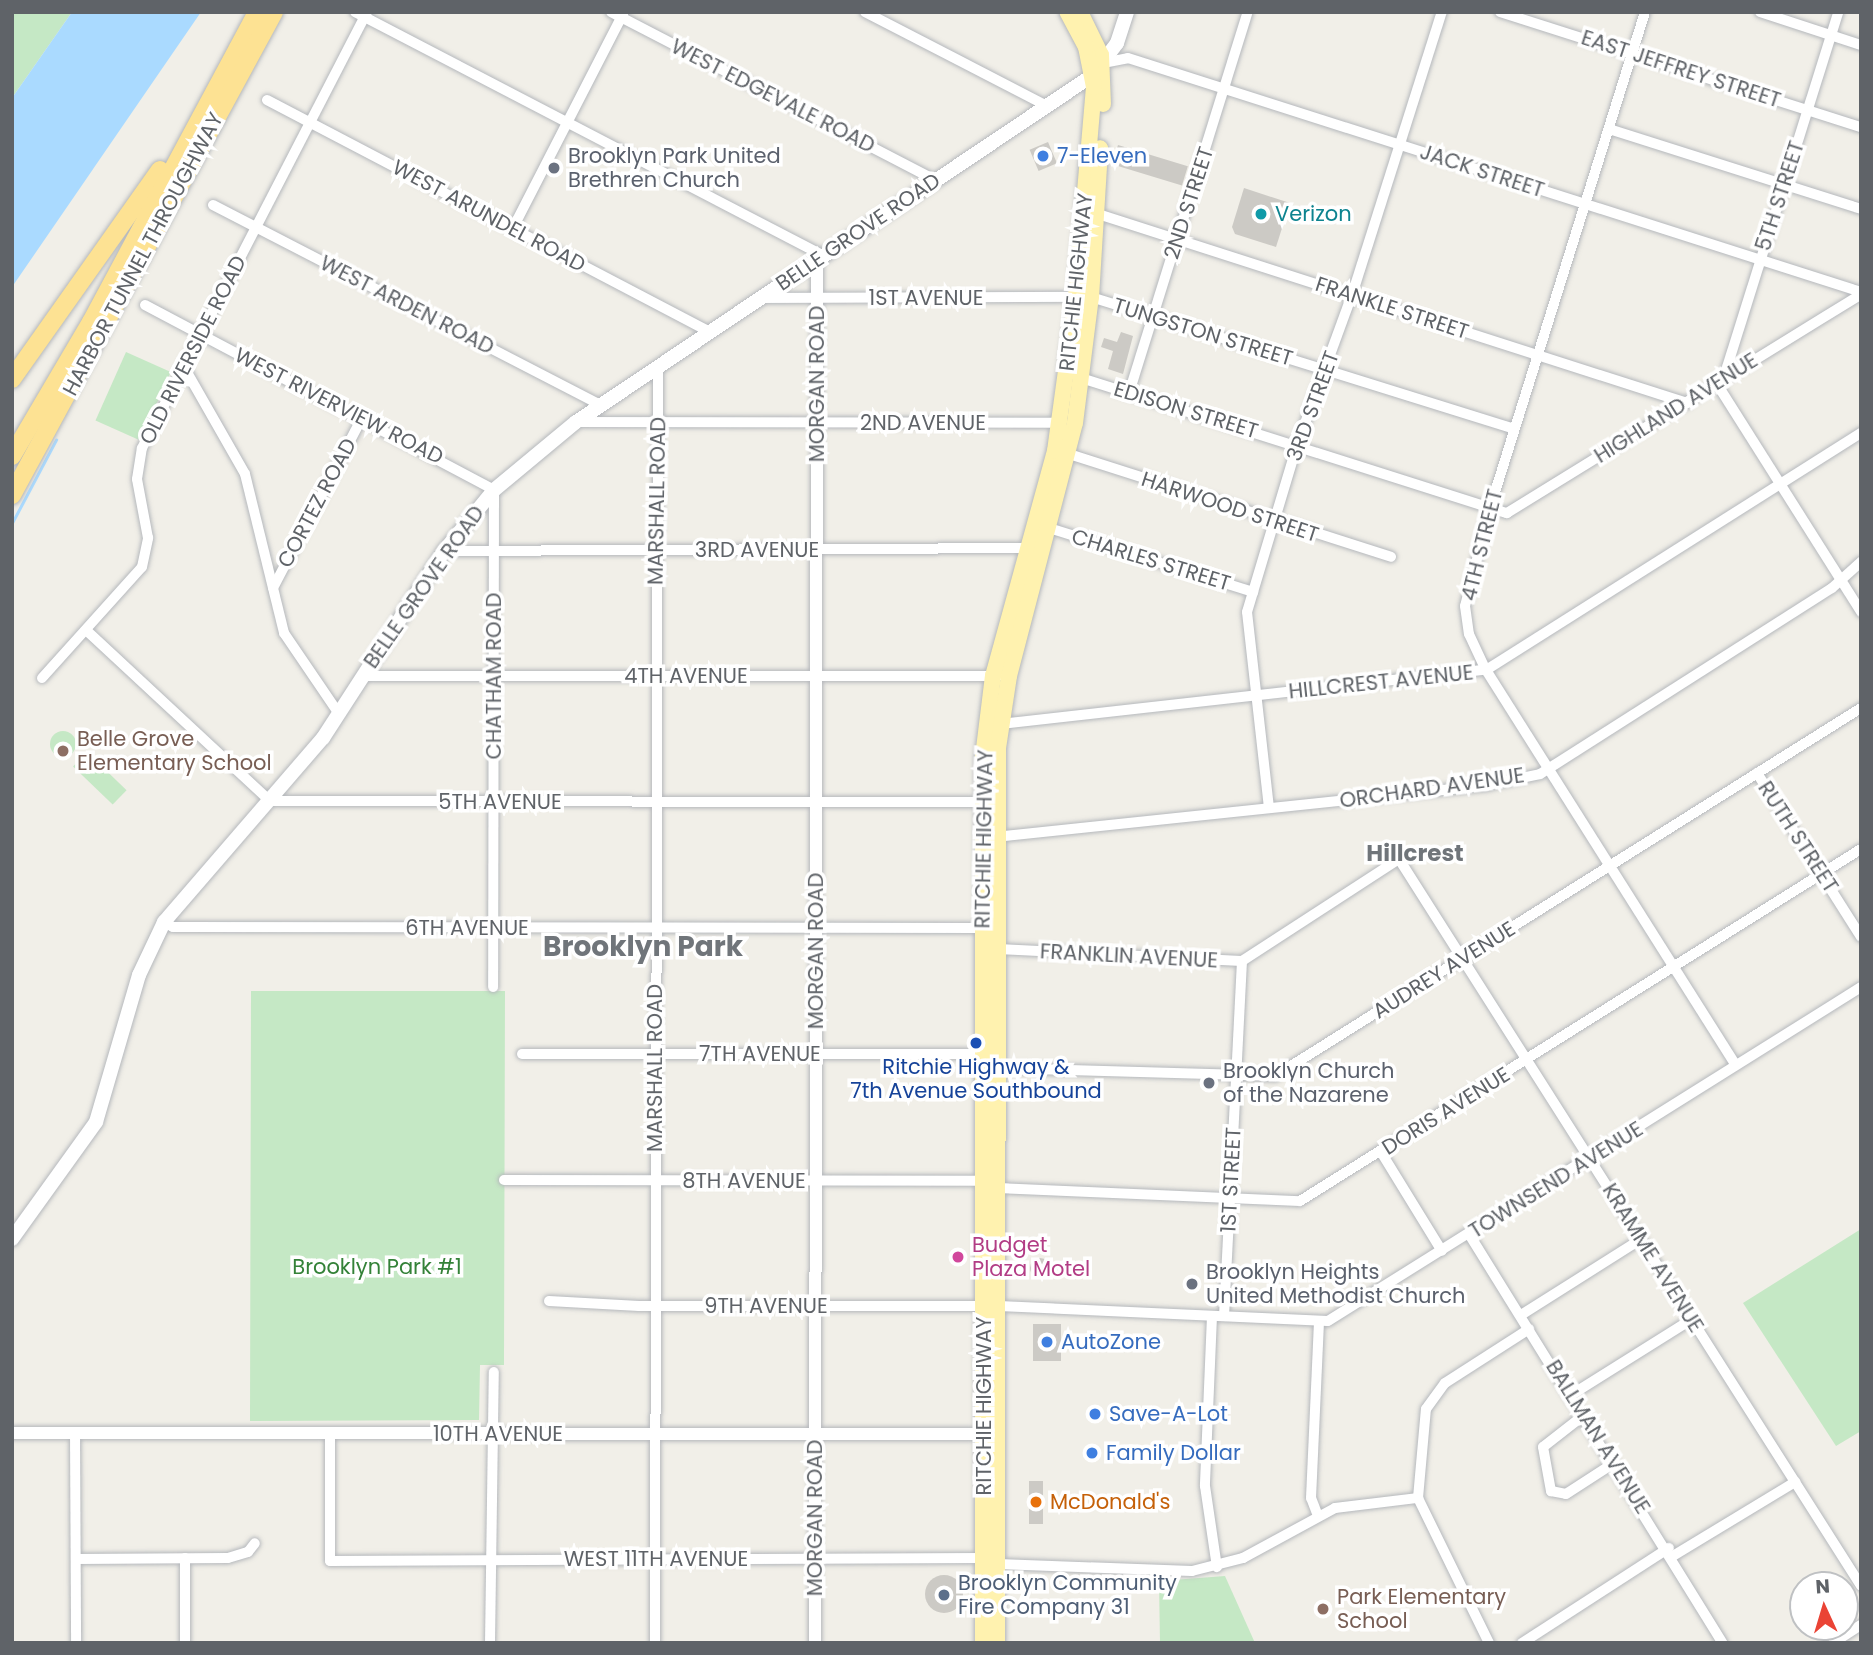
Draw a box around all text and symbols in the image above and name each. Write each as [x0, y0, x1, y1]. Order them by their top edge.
street label: EAST JEFFREY STREET [1578, 25, 1784, 113]
street label: WEST EDGEVALE ROAD [667, 34, 879, 158]
street label: HARBOR TUNNEL THROUGHWAY [57, 108, 229, 400]
street label: 5TH STREET [1750, 138, 1810, 254]
street label: JACK STREET [1417, 139, 1547, 203]
place label: Brooklyn Park United Brethren Church [568, 143, 781, 193]
place label: 7-Eleven [1057, 143, 1147, 169]
street label: 2ND STREET [1159, 144, 1219, 262]
marker: 7-Eleven [1035, 148, 1051, 164]
street label: WEST ARUNDEL ROAD [388, 154, 590, 278]
marker: Brooklyn Park United Brethren Church [546, 160, 562, 176]
street label: BELLE GROVE ROAD [771, 168, 945, 296]
street label: RITCHIE HIGHWAY [1054, 192, 1098, 372]
place label: Verizon [1275, 201, 1352, 227]
marker: Verizon [1253, 206, 1269, 222]
street label: WEST ARDEN ROAD [316, 250, 498, 360]
street label: OLD RIVERSIDE ROAD [134, 251, 252, 449]
street label: FRANKLE STREET [1312, 271, 1472, 345]
street label: 1ST AVENUE [869, 285, 983, 311]
street label: TUNGSTON STREET [1110, 293, 1296, 371]
street label: MORGAN ROAD [804, 306, 830, 462]
street label: WEST RIVERVIEW ROAD [230, 342, 448, 470]
street label: 3RD STREET [1282, 348, 1344, 464]
street label: HIGHLAND AVENUE [1590, 348, 1762, 468]
street label: EDISON STREET [1111, 376, 1261, 444]
street label: 2ND AVENUE [860, 410, 986, 436]
street label: MARSHALL ROAD [643, 417, 671, 585]
street label: CORTEZ ROAD [272, 434, 362, 572]
street label: HARWOOD STREET [1138, 466, 1322, 548]
street label: 4TH STREET [1456, 487, 1508, 603]
street label: BELLE GROVE ROAD [358, 501, 490, 673]
street label: CHARLES STREET [1069, 524, 1233, 596]
street label: 3RD AVENUE [695, 537, 819, 563]
street label: CHATHAM ROAD [481, 593, 507, 759]
street label: HILLCREST AVENUE [1287, 660, 1475, 704]
street label: 4TH AVENUE [624, 663, 748, 689]
place label: Belle Grove Elementary School [77, 726, 272, 776]
marker: Belle Grove Elementary School [55, 743, 71, 759]
street label: RITCHIE HIGHWAY [970, 749, 998, 929]
street label: ORCHARD AVENUE [1338, 763, 1526, 813]
street label: RUTH STREET [1753, 777, 1843, 897]
street label: 5TH AVENUE [438, 789, 562, 815]
district label: Hillcrest [1366, 839, 1464, 867]
street label: MORGAN ROAD [803, 873, 829, 1029]
street label: 6TH AVENUE [405, 915, 529, 941]
street label: AUDREY AVENUE [1368, 916, 1520, 1024]
district label: Brooklyn Park [543, 930, 743, 964]
street label: FRANKLIN AVENUE [1039, 939, 1219, 973]
street label: MARSHALL ROAD [642, 984, 668, 1152]
marker: Ritchie Highway & 7th Avenue Southbound [968, 1035, 984, 1051]
street label: 7TH AVENUE [699, 1041, 821, 1067]
place label: Ritchie Highway & 7th Avenue Southbound [850, 1054, 1102, 1104]
place label: Brooklyn Church of the Nazarene [1223, 1058, 1395, 1108]
street label: DORIS AVENUE [1377, 1062, 1515, 1160]
marker: Brooklyn Church of the Nazarene [1201, 1075, 1217, 1091]
street label: TOWNSEND AVENUE [1464, 1116, 1648, 1244]
street label: 1ST STREET [1216, 1127, 1246, 1233]
street label: 8TH AVENUE [682, 1168, 806, 1194]
street label: KRAMME AVENUE [1597, 1179, 1709, 1337]
place label: Budget Plaza Motel [972, 1232, 1090, 1282]
marker: Budget Plaza Motel [950, 1249, 966, 1265]
park label: Brooklyn Park #1 [292, 1254, 462, 1280]
place label: Brooklyn Heights United Methodist Church [1206, 1259, 1466, 1309]
marker: Brooklyn Heights United Methodist Church [1184, 1276, 1200, 1292]
street label: 9TH AVENUE [704, 1293, 828, 1319]
street label: RITCHIE HIGHWAY [971, 1316, 997, 1496]
place label: AutoZone [1061, 1329, 1161, 1355]
marker: AutoZone [1039, 1334, 1055, 1350]
street label: BALLMAN AVENUE [1541, 1355, 1655, 1519]
place label: Save-A-Lot [1109, 1401, 1228, 1427]
marker: Save-A-Lot [1087, 1406, 1103, 1422]
street label: 10TH AVENUE [433, 1421, 563, 1447]
street label: MORGAN ROAD [802, 1440, 828, 1596]
place label: Family Dollar [1106, 1440, 1241, 1466]
marker: Family Dollar [1084, 1445, 1100, 1461]
place label: McDonald's [1050, 1489, 1170, 1515]
marker: McDonald's [1028, 1494, 1044, 1510]
street label: WEST 11TH AVENUE [564, 1546, 748, 1572]
place label: Brooklyn Community Fire Company 31 [958, 1570, 1177, 1620]
north arrow [1789, 1571, 1859, 1641]
text: N [1815, 1573, 1831, 1601]
place label: Park Elementary School [1337, 1584, 1506, 1634]
marker: Brooklyn Community Fire Company 31 [936, 1587, 952, 1603]
marker: Park Elementary School [1315, 1601, 1331, 1617]

